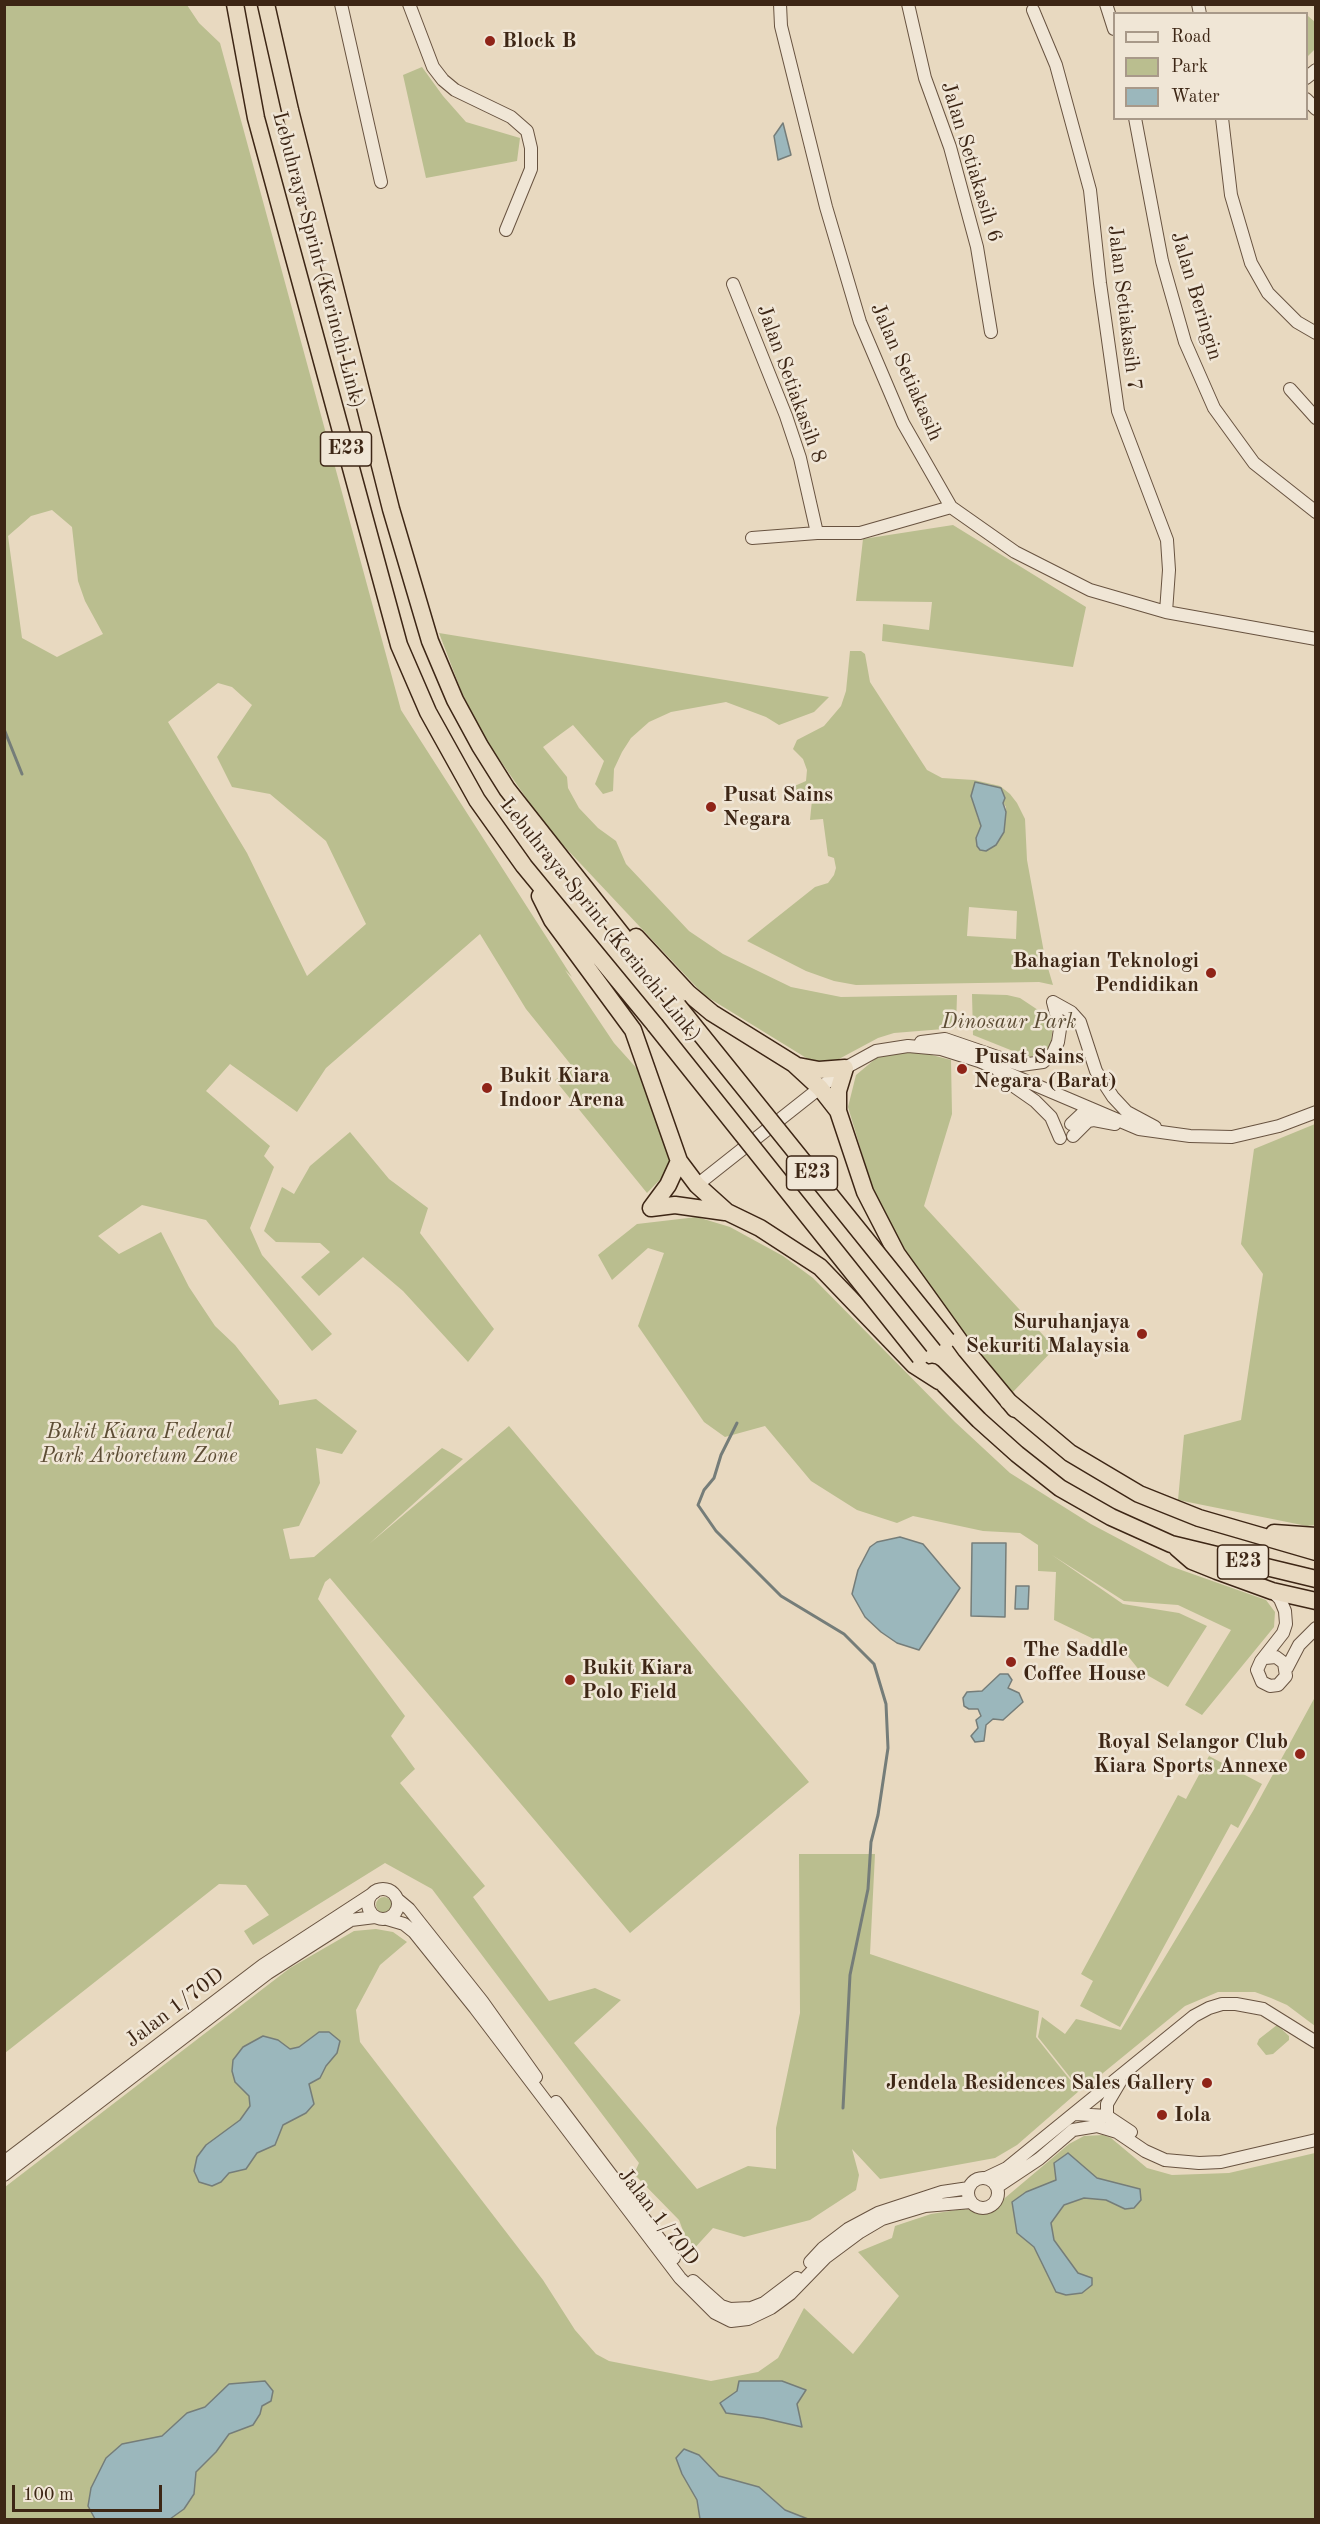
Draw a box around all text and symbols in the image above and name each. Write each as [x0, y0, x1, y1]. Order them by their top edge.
legend [1113, 12, 1308, 120]
place label: Block B [502, 28, 576, 54]
text: Road [1171, 28, 1211, 46]
marker: Block B [483, 34, 497, 48]
text: Park [1171, 58, 1208, 76]
street label: Jalan Setiakasih 6 [935, 79, 1007, 245]
text: Water [1171, 88, 1220, 106]
street label: Lebuhraya Sprint (Kerinchi Link) [266, 109, 370, 411]
street label: Jalan Setiakasih 7 [1101, 224, 1147, 392]
street label: Jalan Beringin [1164, 229, 1228, 363]
street label: Jalan Setiakasih [864, 299, 948, 445]
street label: Jalan Setiakasih 8 [751, 301, 831, 467]
road number: E23 [320, 432, 372, 466]
place label: Pusat Sains Negara [723, 782, 833, 832]
street label: Lebuhraya Sprint (Kerinchi Link) [494, 793, 706, 1047]
marker: Pusat Sains Negara [704, 800, 718, 814]
place label: Bahagian Teknologi Pendidikan [1012, 948, 1199, 998]
marker: Bahagian Teknologi Pendidikan [1204, 966, 1218, 980]
park label: Dinosaur Park [942, 1009, 1076, 1035]
place label: Pusat Sains Negara (Barat) [974, 1044, 1116, 1094]
marker: Pusat Sains Negara (Barat) [955, 1062, 969, 1076]
place label: Bukit Kiara Indoor Arena [499, 1063, 625, 1113]
marker: Bukit Kiara Indoor Arena [480, 1081, 494, 1095]
road number: E23 [786, 1156, 838, 1190]
place label: Suruhanjaya Sekuriti Malaysia [966, 1309, 1130, 1359]
marker: Suruhanjaya Sekuriti Malaysia [1135, 1327, 1149, 1341]
park label: Bukit Kiara Federal Park Arboretum Zone [40, 1419, 238, 1469]
road number: E23 [1218, 1545, 1268, 1579]
place label: The Saddle Coffee House [1023, 1637, 1146, 1687]
place label: Bukit Kiara Polo Field [582, 1655, 693, 1705]
marker: The Saddle Coffee House [1004, 1655, 1018, 1669]
marker: Bukit Kiara Polo Field [563, 1673, 577, 1687]
place label: Royal Selangor Club Kiara Sports Annexe [1093, 1729, 1288, 1779]
marker: Royal Selangor Club Kiara Sports Annexe [1293, 1747, 1307, 1761]
street label: Jalan 1/70D [121, 1963, 229, 2053]
place label: Jendela Residences Sales Gallery [886, 2070, 1195, 2096]
marker: Jendela Residences Sales Gallery [1200, 2076, 1214, 2090]
place label: Iola [1174, 2102, 1211, 2128]
marker: Iola [1155, 2108, 1169, 2122]
street label: Jalan 1/70D [612, 2163, 704, 2271]
scale bar [15, 2473, 165, 2511]
text: 100 m [23, 2486, 74, 2504]

